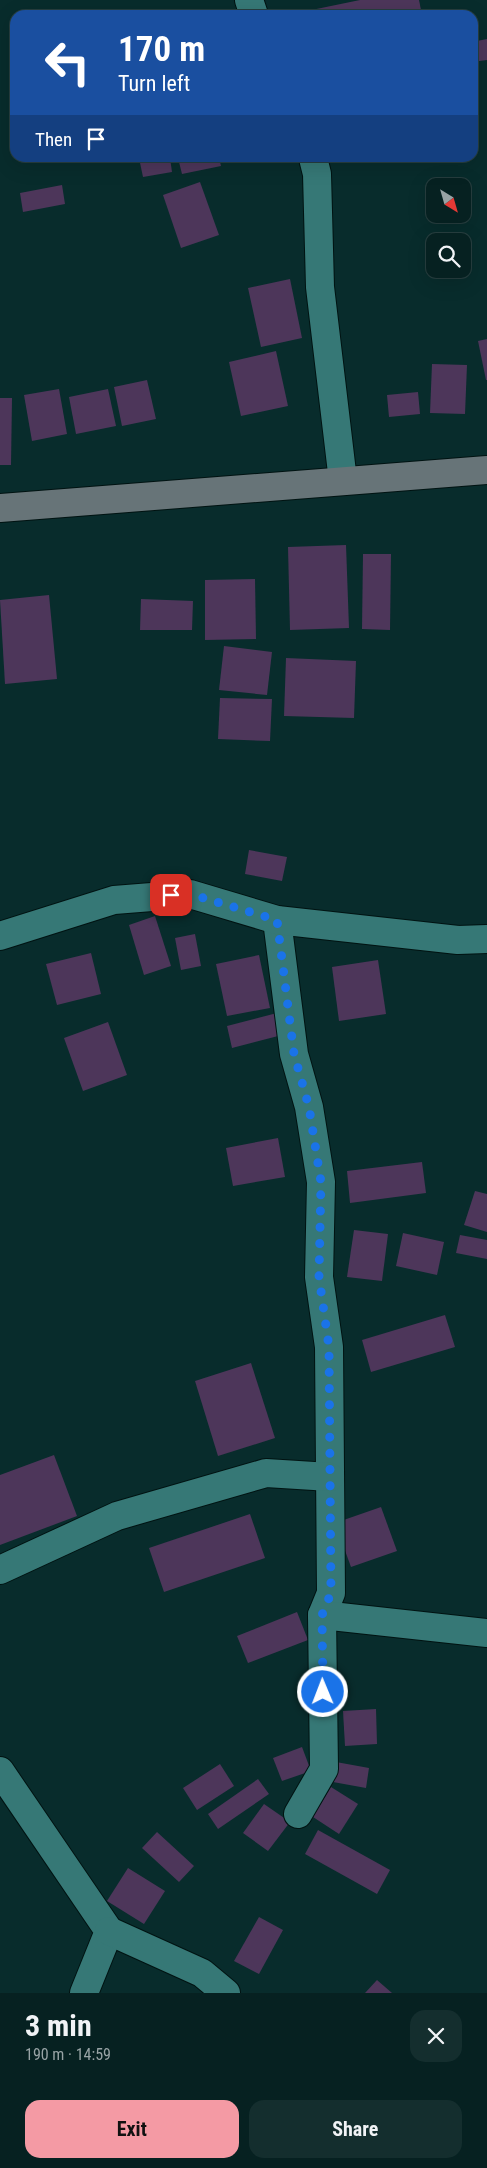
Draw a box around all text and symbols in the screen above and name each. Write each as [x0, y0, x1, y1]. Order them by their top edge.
text: 170 m [118, 29, 205, 70]
icon: left [35, 30, 100, 95]
text: Turn left [118, 71, 190, 96]
icon: arrive [82, 125, 110, 153]
text: Then [35, 128, 72, 151]
north arrow [426, 178, 471, 222]
map controls [426, 178, 471, 278]
button: search [426, 233, 471, 278]
pin [150, 874, 192, 916]
icon: arrive [157, 881, 185, 909]
position arrow [296, 1665, 348, 1717]
text: 3 min [25, 2008, 92, 2043]
button: close [410, 2010, 462, 2062]
text: 190 m · 14:59 [25, 2045, 111, 2064]
button: Exit [25, 2100, 239, 2158]
button: Share [249, 2100, 462, 2158]

